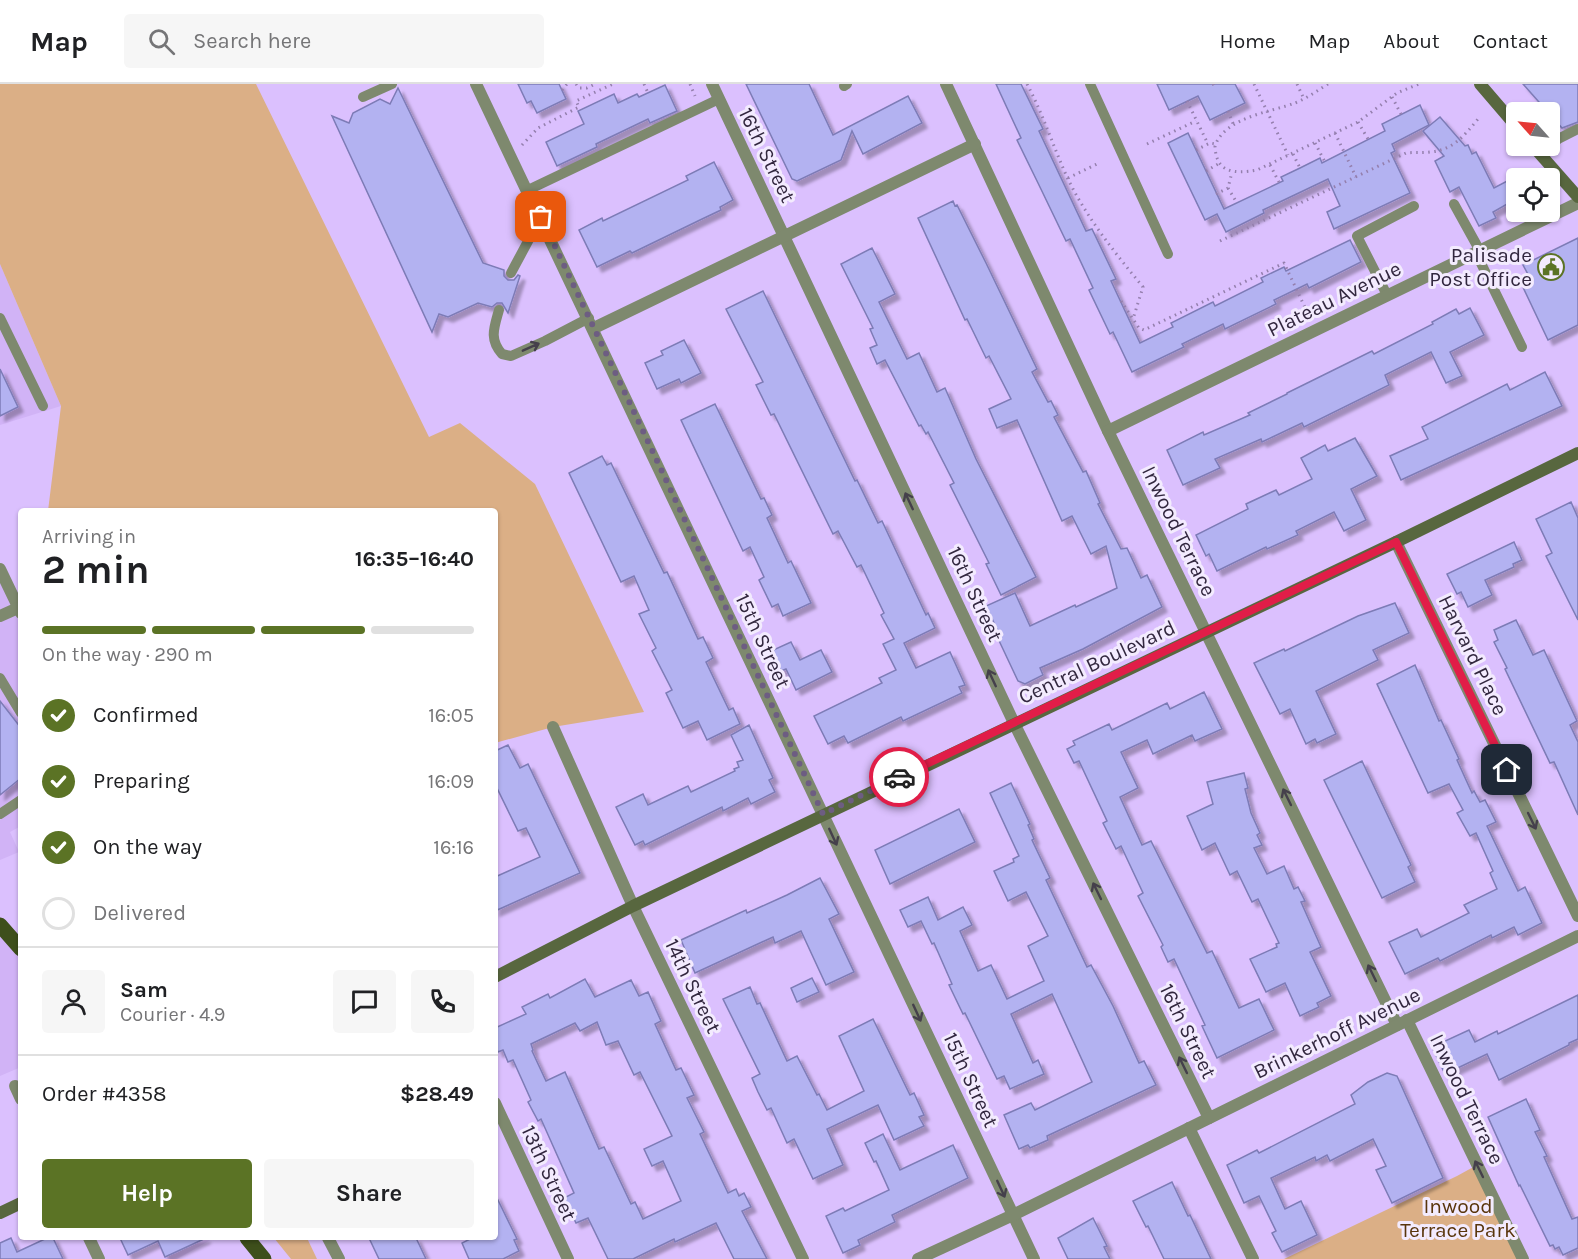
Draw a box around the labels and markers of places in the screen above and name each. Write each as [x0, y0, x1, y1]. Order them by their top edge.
pin [515, 191, 566, 242]
place label: Palisade Post Office [1429, 243, 1532, 291]
public building icon: Palisade Post Office [1536, 252, 1566, 282]
pin [1481, 744, 1532, 795]

